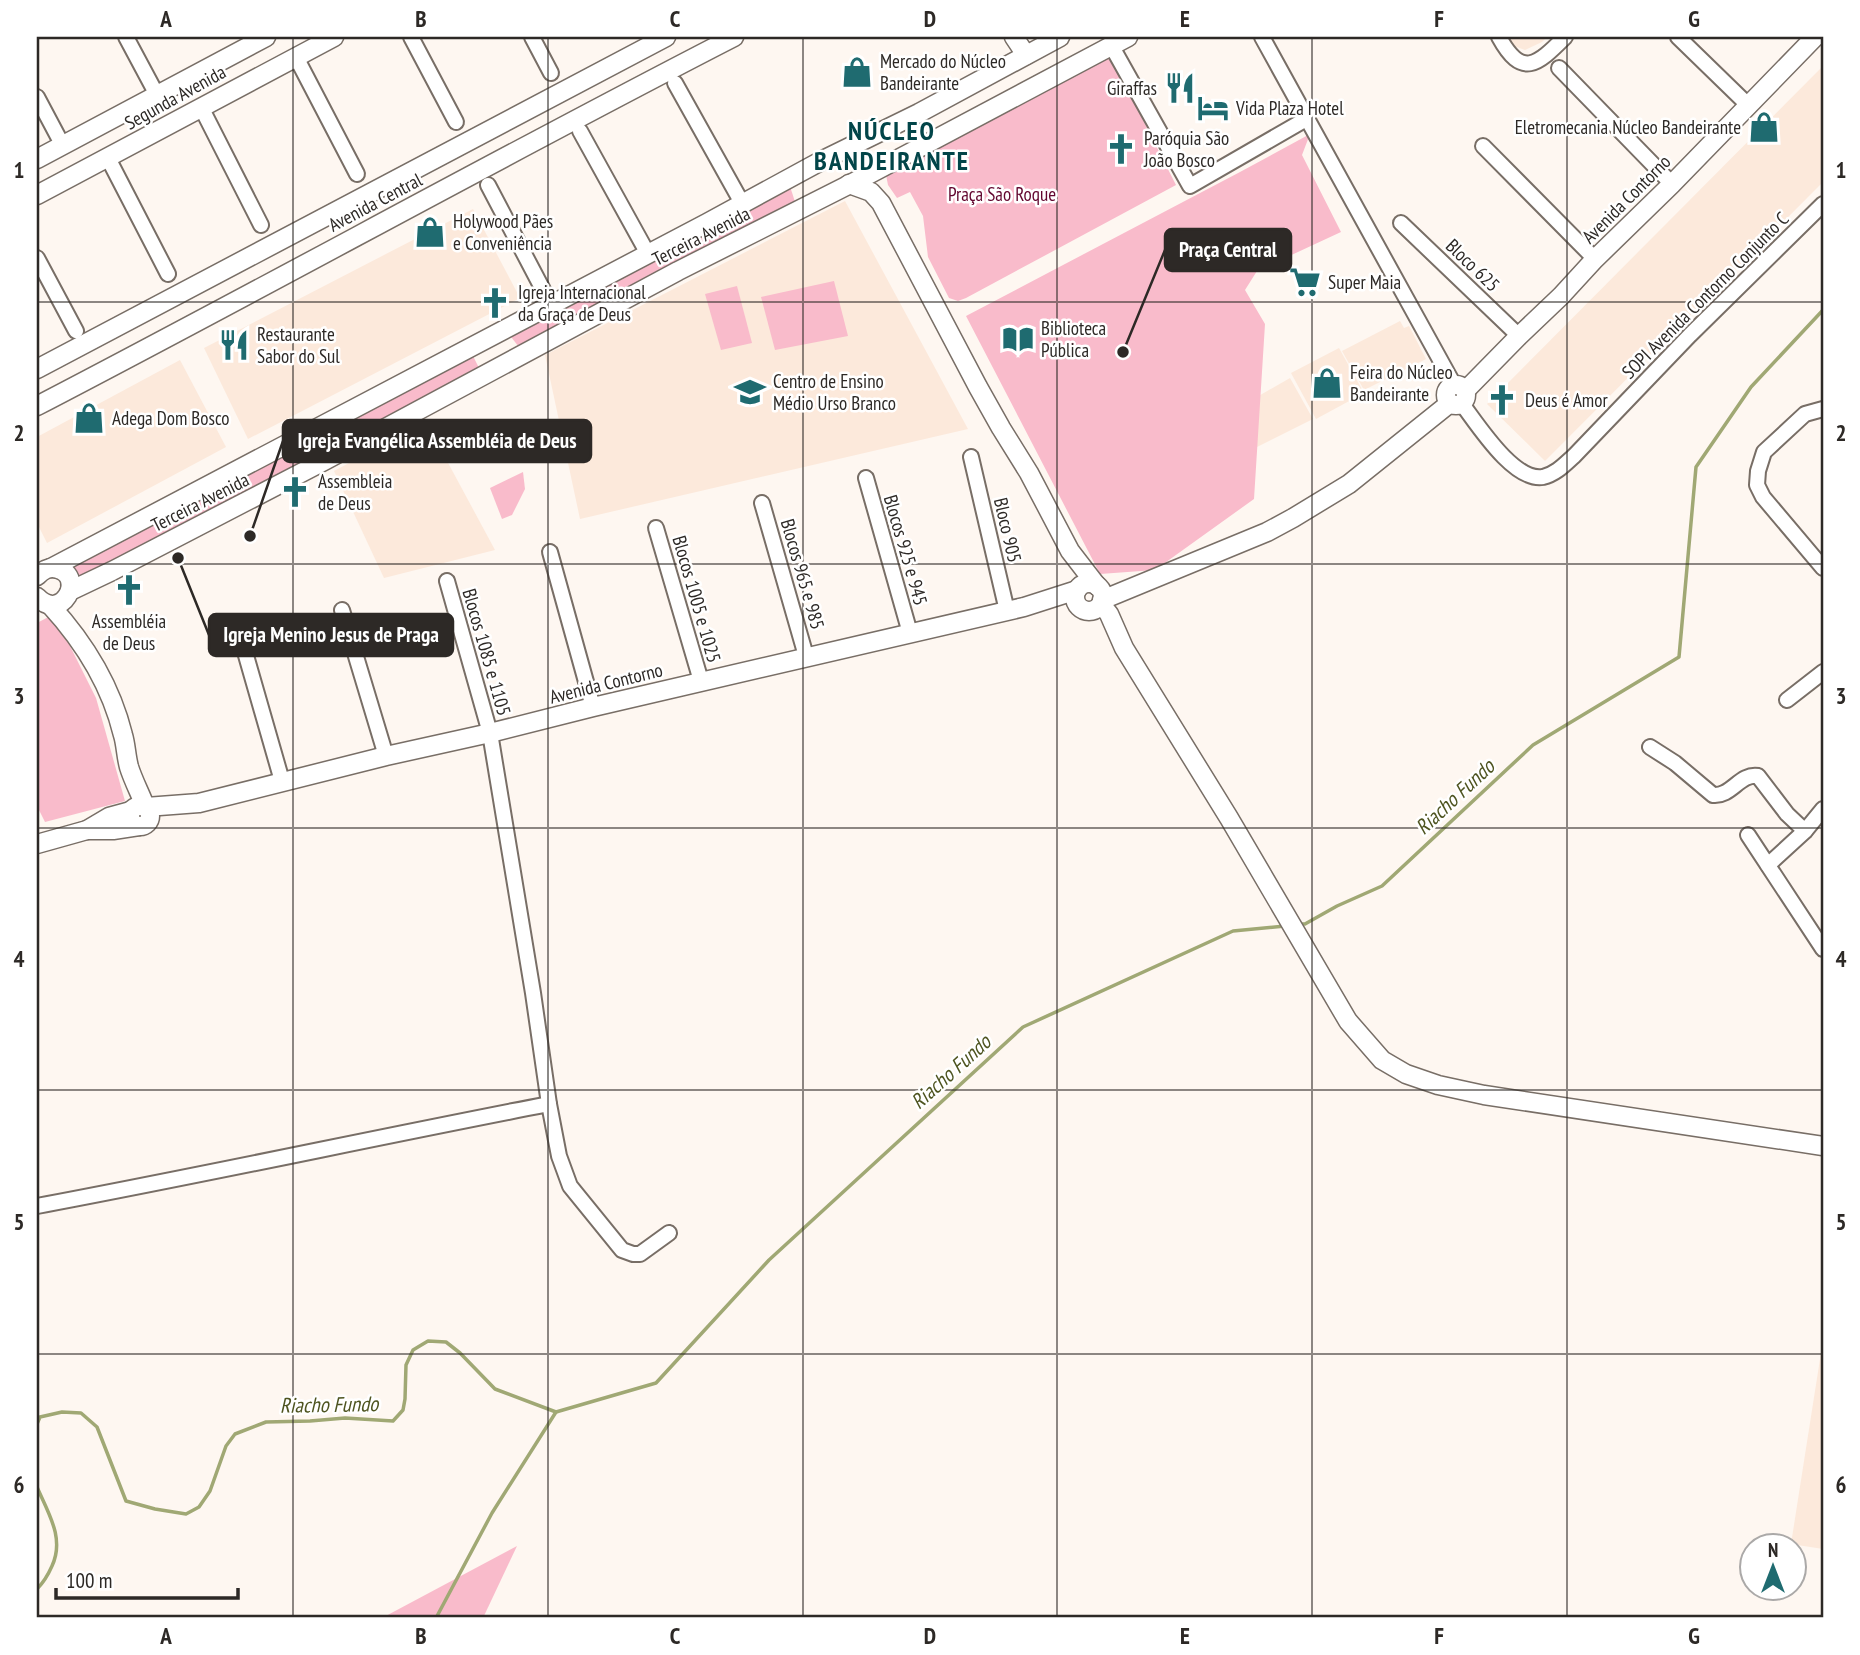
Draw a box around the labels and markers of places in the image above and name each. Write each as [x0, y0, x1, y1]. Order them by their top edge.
place label: Mercado do Núcleo Bandeirante [880, 49, 1006, 95]
shop icon: Mercado do Núcleo Bandeirante [840, 55, 874, 89]
restaurant icon: Giraffas [1163, 71, 1197, 105]
place label: Giraffas [1107, 76, 1157, 100]
hotel icon: Vida Plaza Hotel [1196, 91, 1230, 125]
place label: Vida Plaza Hotel [1235, 96, 1344, 120]
shop icon: Eletromecania Núcleo Bandeirante [1747, 110, 1781, 144]
place label: Eletromecania Núcleo Bandeirante [1515, 115, 1741, 139]
place label: Paróquia São João Bosco [1143, 126, 1229, 172]
church icon: Paróquia São João Bosco [1104, 132, 1138, 166]
place label: Holywood Pães e Conveniência [453, 209, 553, 255]
shop icon: Holywood Pães e Conveniência [413, 215, 447, 249]
callout: Praça Central [1165, 229, 1291, 271]
supermarket icon: Super Maia [1288, 265, 1322, 299]
place label: Super Maia [1328, 270, 1401, 294]
place label: Igreja Internacional da Graça de Deus [518, 280, 646, 326]
church icon: Igreja Internacional da Graça de Deus [478, 286, 512, 320]
place label: Biblioteca Pública [1041, 316, 1106, 362]
place label: Restaurante Sabor do Sul [257, 322, 340, 368]
library icon: Biblioteca Pública [1001, 322, 1035, 356]
restaurant icon: Restaurante Sabor do Sul [217, 328, 251, 362]
place label: Feira do Núcleo Bandeirante [1350, 360, 1453, 406]
shop icon: Feira do Núcleo Bandeirante [1310, 366, 1344, 400]
place label: Centro de Ensino Médio Urso Branco [773, 369, 896, 415]
school or university icon: Centro de Ensino Médio Urso Branco [733, 375, 767, 409]
church icon: Deus é Amor [1485, 383, 1519, 417]
place label: Deus é Amor [1525, 388, 1608, 412]
shop icon: Adega Dom Bosco [72, 401, 106, 435]
place label: Adega Dom Bosco [112, 406, 230, 430]
callout: Igreja Evangélica Assembléia de Deus [283, 420, 591, 462]
place label: Assembleia de Deus [318, 469, 392, 515]
church icon: Assembleia de Deus [278, 475, 312, 509]
church icon: Assembléia de Deus [112, 573, 146, 607]
place label: Assembléia de Deus [92, 609, 166, 655]
callout: Igreja Menino Jesus de Praga [209, 614, 453, 656]

